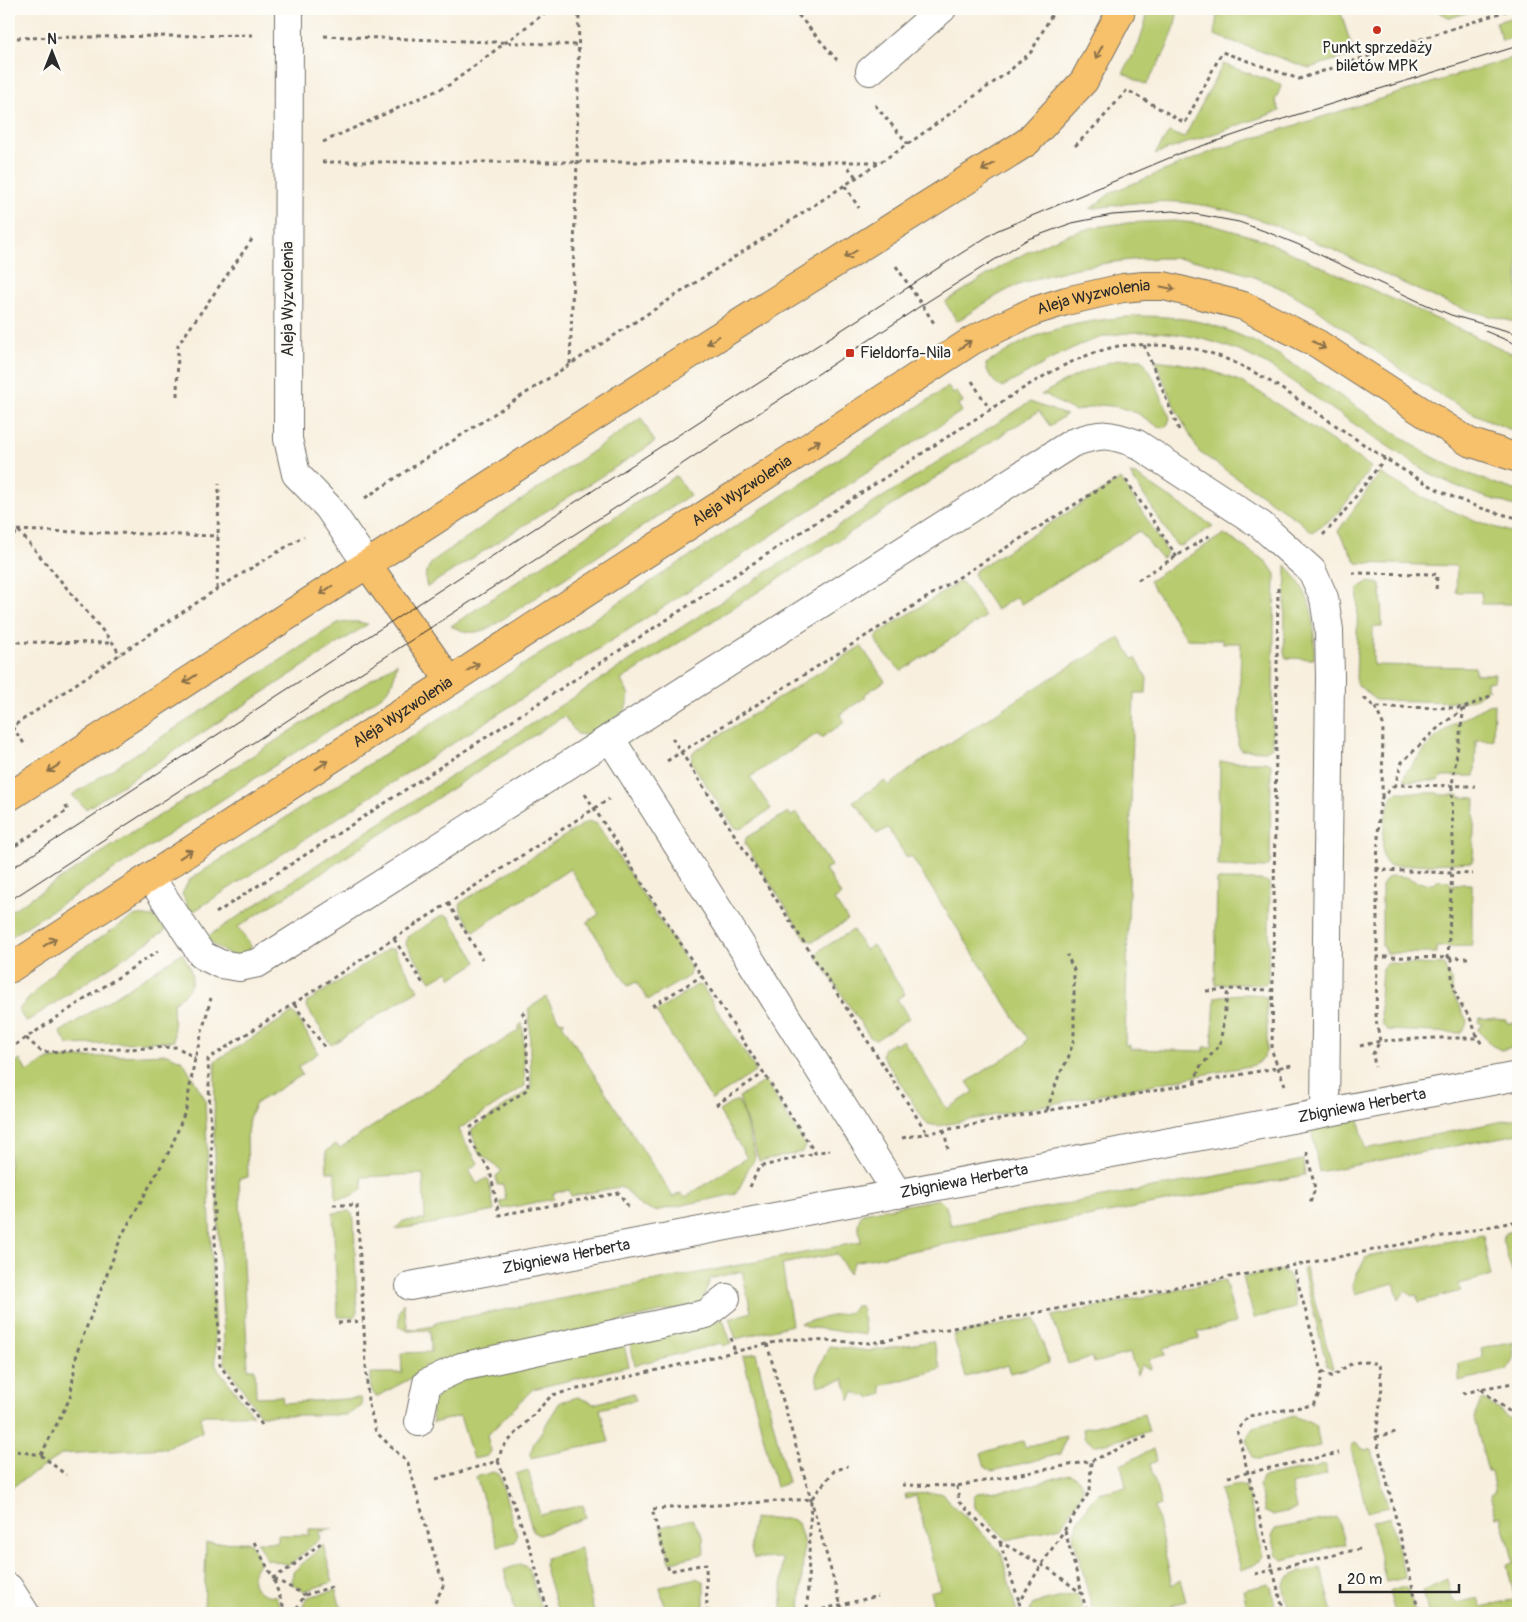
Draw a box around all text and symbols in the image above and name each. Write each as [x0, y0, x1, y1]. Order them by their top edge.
marker: Punkt sprzedaży biletów MPK [1371, 24, 1383, 36]
north arrow [28, 28, 78, 78]
text: N [47, 31, 57, 48]
place label: Punkt sprzedaży biletów MPK [1322, 38, 1432, 76]
one-way arrow [1094, 45, 1104, 60]
one-way arrow [981, 162, 995, 172]
street label: Aleja Wyzwolenia [278, 241, 298, 357]
one-way arrow [844, 249, 858, 259]
street label: Aleja Wyzwolenia [1034, 276, 1150, 319]
one-way arrow [1160, 284, 1176, 293]
one-way arrow [706, 335, 720, 345]
one-way arrow [958, 340, 972, 350]
one-way arrow [1312, 340, 1326, 350]
place label: Fieldorfa-Nila [860, 343, 951, 363]
marker: Fieldorfa-Nila [844, 347, 856, 359]
one-way arrow [807, 438, 821, 449]
street label: Aleja Wyzwolenia [688, 451, 796, 531]
one-way arrow [320, 586, 334, 596]
one-way arrow [465, 661, 479, 671]
street label: Aleja Wyzwolenia [349, 672, 457, 752]
one-way arrow [183, 674, 197, 684]
one-way arrow [315, 760, 329, 770]
one-way arrow [47, 763, 61, 773]
one-way arrow [178, 848, 192, 858]
one-way arrow [42, 937, 56, 947]
street label: Zbigniewa Herberta [1296, 1084, 1428, 1127]
street label: Zbigniewa Herberta [899, 1159, 1030, 1203]
street label: Zbigniewa Herberta [501, 1234, 632, 1278]
scale bar [1340, 1562, 1458, 1594]
text: 20 m [1347, 1570, 1382, 1589]

